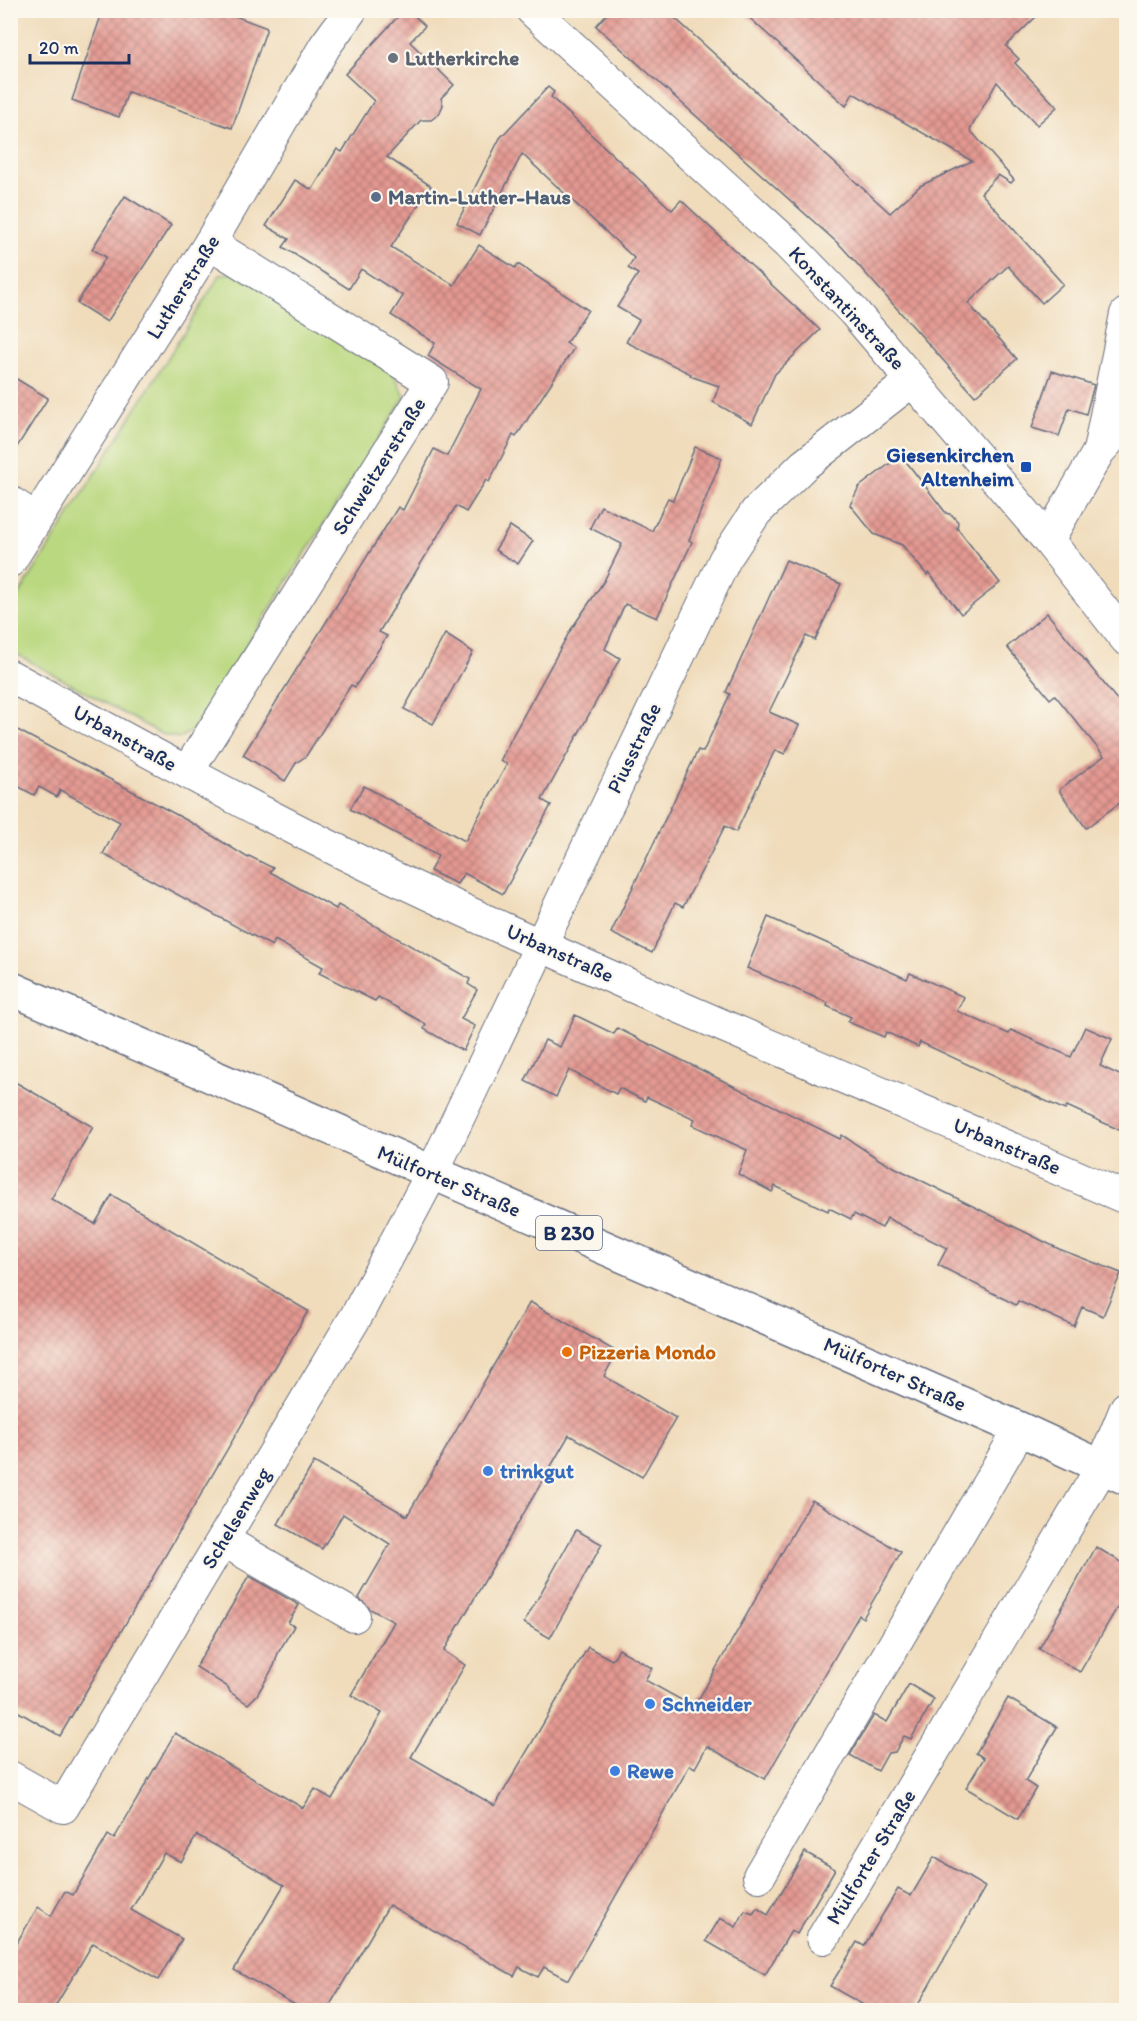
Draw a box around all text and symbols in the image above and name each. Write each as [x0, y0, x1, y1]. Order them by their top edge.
scale bar [30, 27, 129, 65]
text: 20 m [39, 37, 79, 59]
place label: Lutherkirche [405, 45, 519, 70]
marker: Lutherkirche [386, 51, 400, 65]
place label: Martin-Luther-Haus [388, 184, 571, 209]
marker: Martin-Luther-Haus [369, 190, 383, 204]
street label: Lutherstraße [141, 230, 225, 344]
street label: Konstantinstraße [784, 241, 911, 375]
street label: Schweitzerstraße [326, 392, 431, 539]
place label: Giesenkirchen Altenheim [886, 442, 1015, 491]
marker: Giesenkirchen Altenheim [1019, 460, 1033, 474]
street label: Piusstraße [601, 698, 666, 797]
street label: Urbanstraße [69, 699, 182, 776]
street label: Urbanstraße [503, 918, 618, 987]
street label: Urbanstraße [949, 1112, 1065, 1179]
street label: Mülforter Straße [374, 1139, 525, 1222]
road number: B 230 [536, 1216, 602, 1250]
street label: Mülforter Straße [820, 1331, 970, 1416]
place label: Pizzeria Mondo [579, 1339, 716, 1364]
marker: Pizzeria Mondo [560, 1345, 574, 1359]
place label: trinkgut [500, 1458, 574, 1484]
street label: Schelsenweg [195, 1462, 276, 1573]
marker: trinkgut [481, 1464, 495, 1478]
place label: Schneider [662, 1691, 752, 1716]
marker: Schneider [643, 1697, 657, 1711]
place label: Rewe [627, 1758, 674, 1783]
marker: Rewe [608, 1764, 622, 1778]
street label: Mülforter Straße [820, 1785, 921, 1929]

